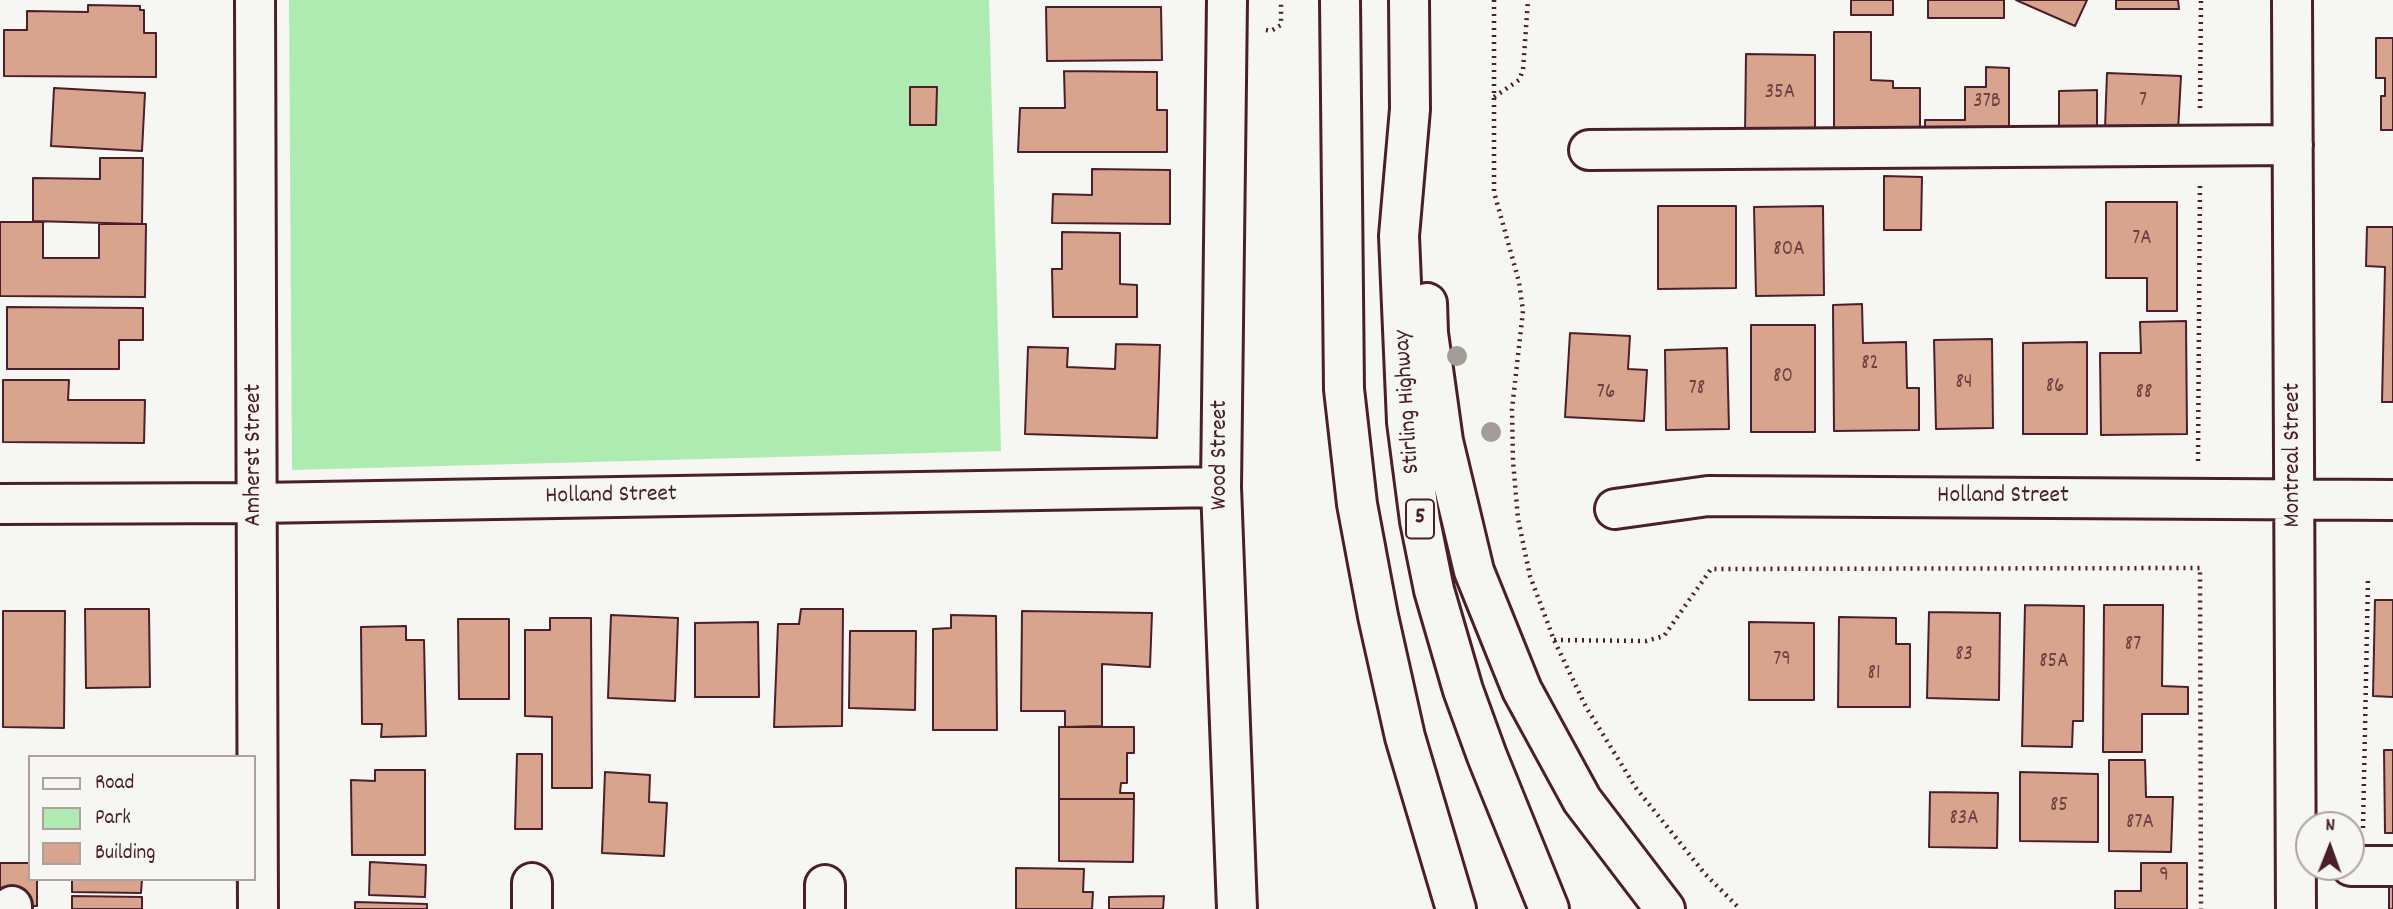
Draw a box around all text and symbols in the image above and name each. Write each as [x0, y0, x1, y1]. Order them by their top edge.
house number: 35A [1765, 81, 1795, 107]
house number: 7 [2139, 89, 2147, 115]
house number: 37B [1973, 90, 2001, 116]
house number: 7A [2132, 227, 2152, 253]
house number: 80A [1773, 238, 1805, 264]
street label: Stirling Highway [1390, 329, 1428, 475]
house number: 82 [1861, 352, 1879, 378]
house number: 80 [1773, 365, 1793, 391]
house number: 84 [1955, 371, 1973, 397]
house number: 86 [2046, 375, 2064, 401]
house number: 78 [1689, 377, 1705, 403]
house number: 76 [1597, 381, 1615, 407]
house number: 88 [2136, 381, 2152, 407]
street label: Montreal Street [2281, 383, 2309, 527]
street label: Amherst Street [242, 384, 270, 526]
street label: Wood Street [1208, 400, 1236, 510]
street label: Holland Street [545, 481, 677, 513]
street label: Holland Street [1937, 484, 2069, 512]
road number: 5 [1406, 499, 1434, 538]
house number: 87 [2125, 633, 2141, 659]
house number: 83 [1955, 643, 1973, 669]
house number: 79 [1773, 648, 1791, 674]
house number: 85A [2039, 650, 2069, 676]
house number: 81 [1867, 662, 1881, 688]
legend [28, 755, 256, 881]
text: Road [95, 769, 134, 799]
house number: 85 [2050, 794, 2068, 820]
text: Park [95, 804, 131, 834]
house number: 83A [1949, 807, 1979, 833]
house number: 87A [2126, 811, 2154, 837]
north arrow [2295, 811, 2365, 881]
text: N [2325, 813, 2335, 840]
text: Building [95, 839, 155, 869]
house number: 9 [2159, 864, 2169, 890]

